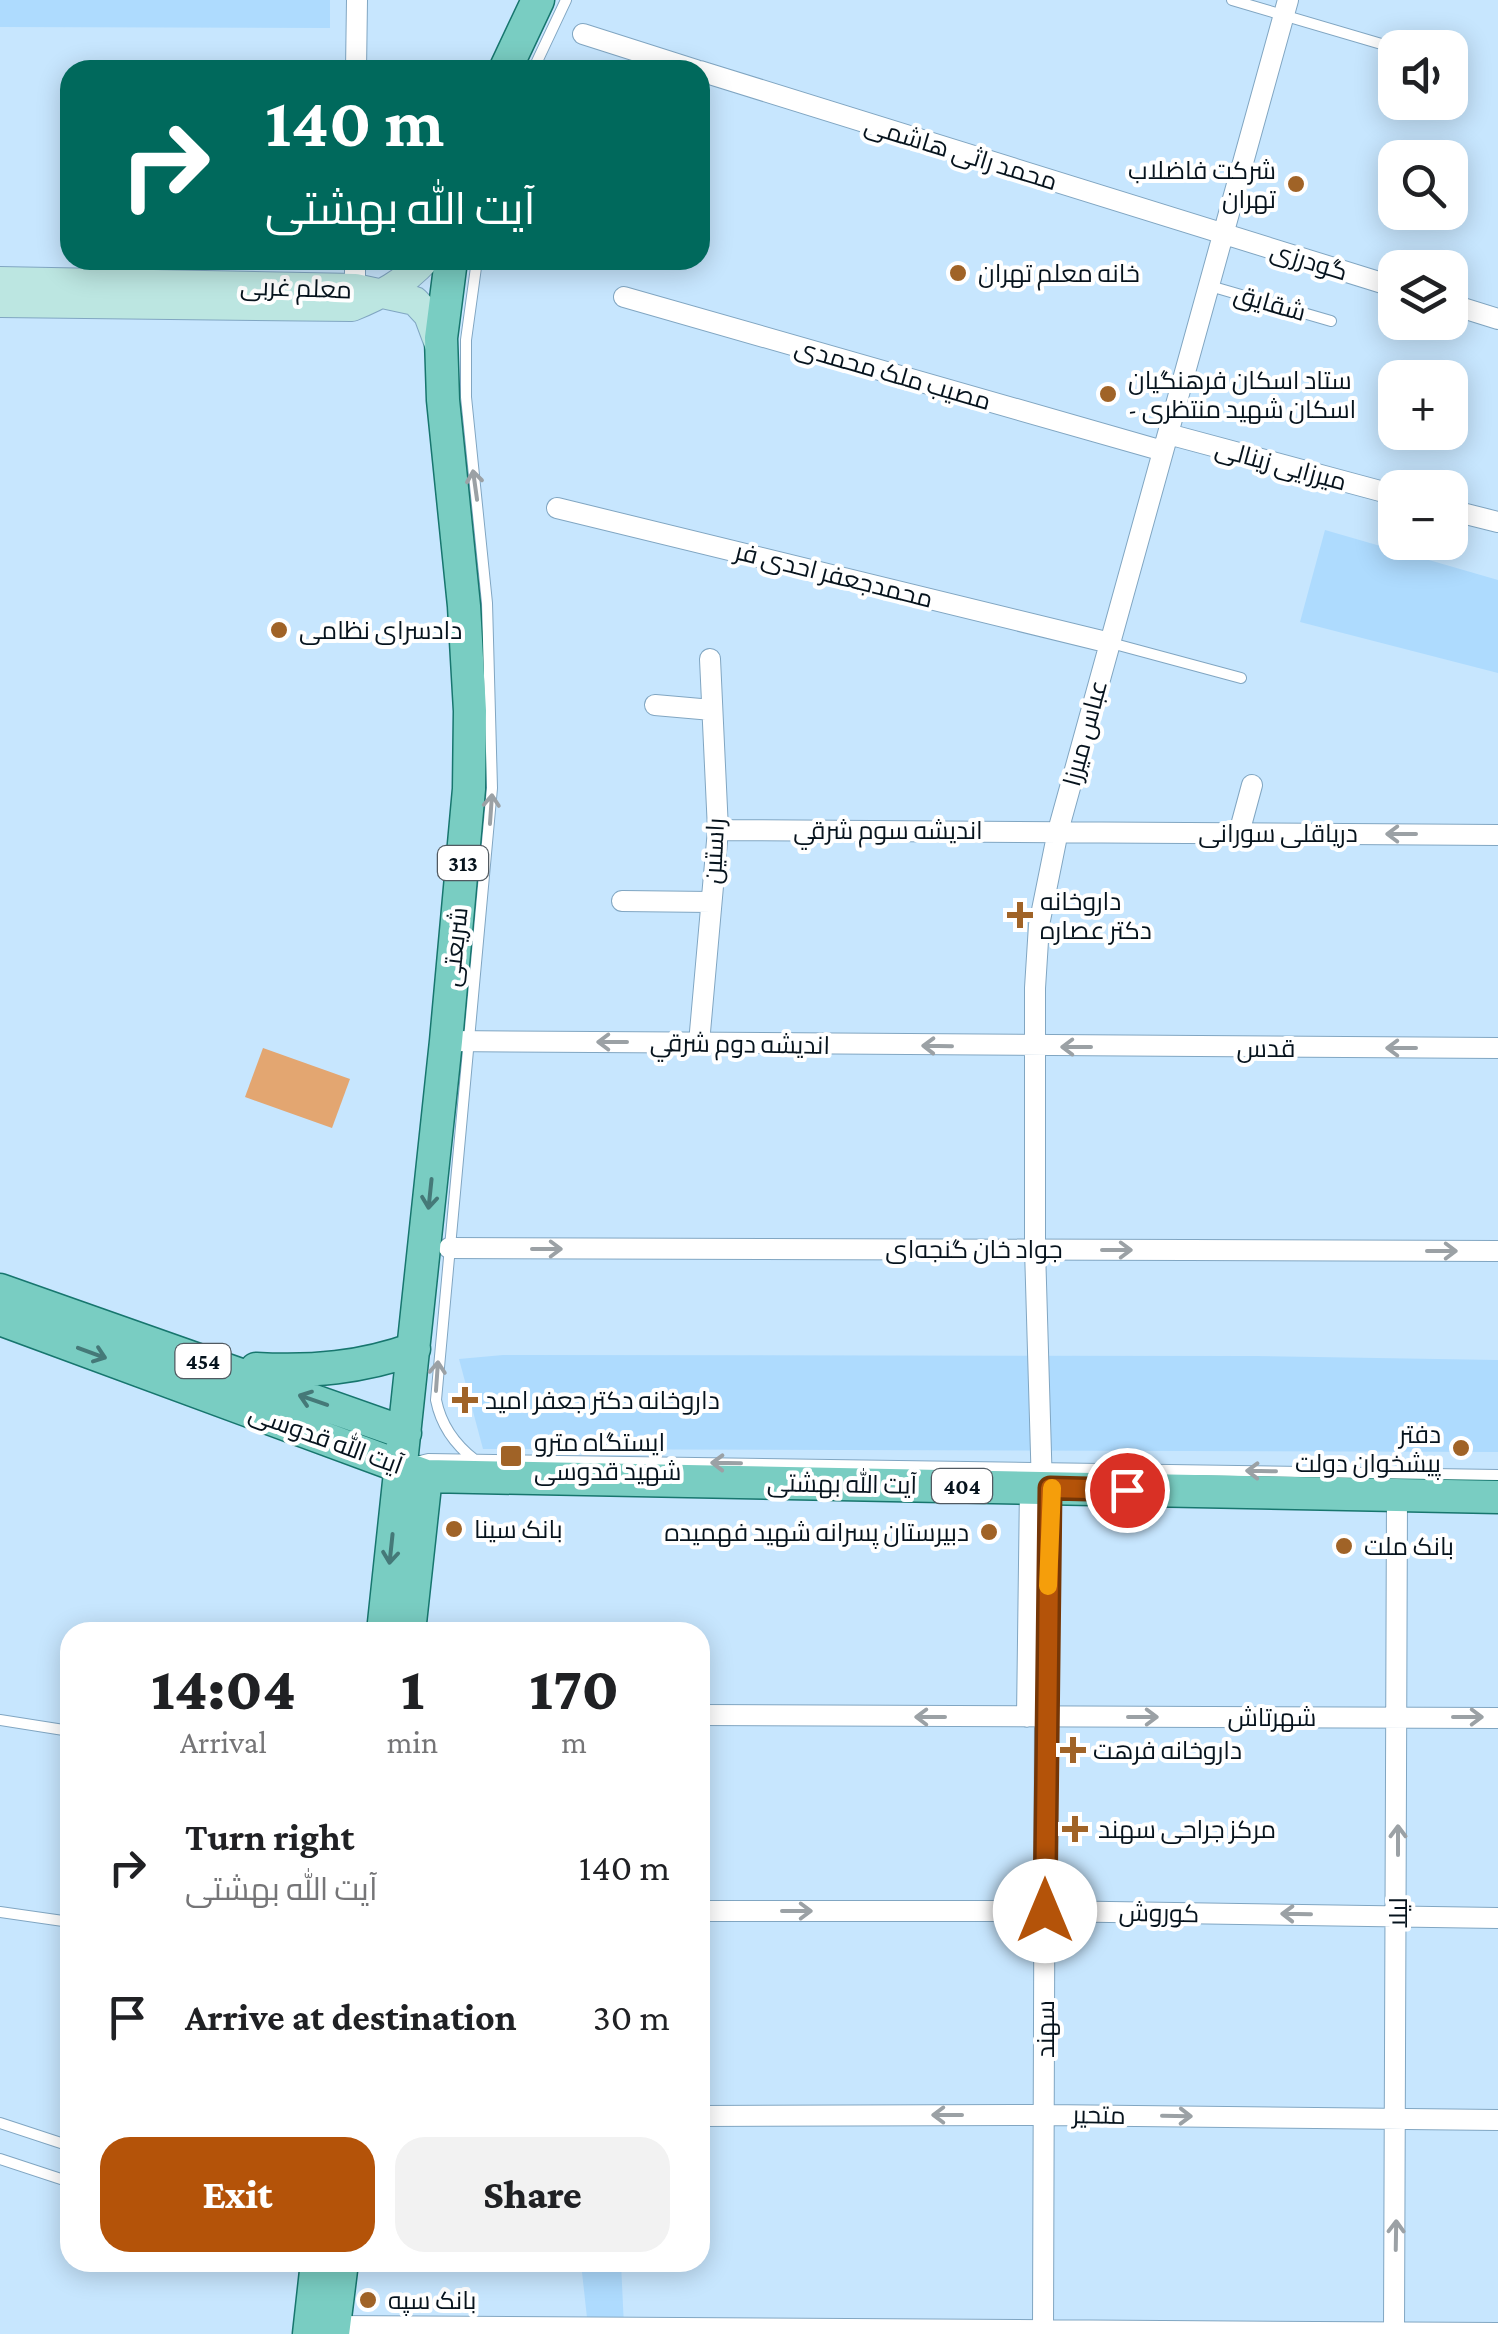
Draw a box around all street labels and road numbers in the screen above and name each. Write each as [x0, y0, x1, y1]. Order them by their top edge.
street label: محمد راثی هاشمی [861, 111, 1060, 196]
street label: گودرزی [1267, 237, 1351, 286]
street label: معلم غربی [239, 273, 352, 307]
street label: شقایق [1231, 280, 1309, 328]
street label: مصیب ملک محمدی [792, 333, 994, 416]
street label: میرزایی زینالی [1212, 435, 1350, 496]
street label: محمدجعفر احدی فر [730, 537, 936, 614]
street label: عباس میرزا [1058, 677, 1113, 789]
street label: راستین [699, 817, 730, 885]
street label: اندیشه سوم شرقي [793, 817, 983, 850]
street label: دریاقلی سورانی [1198, 820, 1358, 848]
road number: 313 [438, 846, 488, 880]
street label: شریعتی [437, 906, 474, 988]
street label: انديشه دوم شرقي [650, 1029, 830, 1065]
street label: قدس [1237, 1035, 1295, 1063]
street label: جواد خان گنجه‌ای [885, 1236, 1063, 1264]
road number: 454 [176, 1344, 230, 1378]
street label: آیت الله قدوسی [245, 1396, 408, 1480]
street label: آیت الله بهشتی [767, 1466, 918, 1500]
road number: 404 [932, 1469, 992, 1503]
street label: شهرتاش [1227, 1704, 1317, 1732]
street label: لیلا [1385, 1897, 1412, 1929]
street label: کوروش [1118, 1899, 1200, 1928]
street label: سهند [1032, 2000, 1060, 2058]
street label: متحیر [1070, 2101, 1126, 2130]

